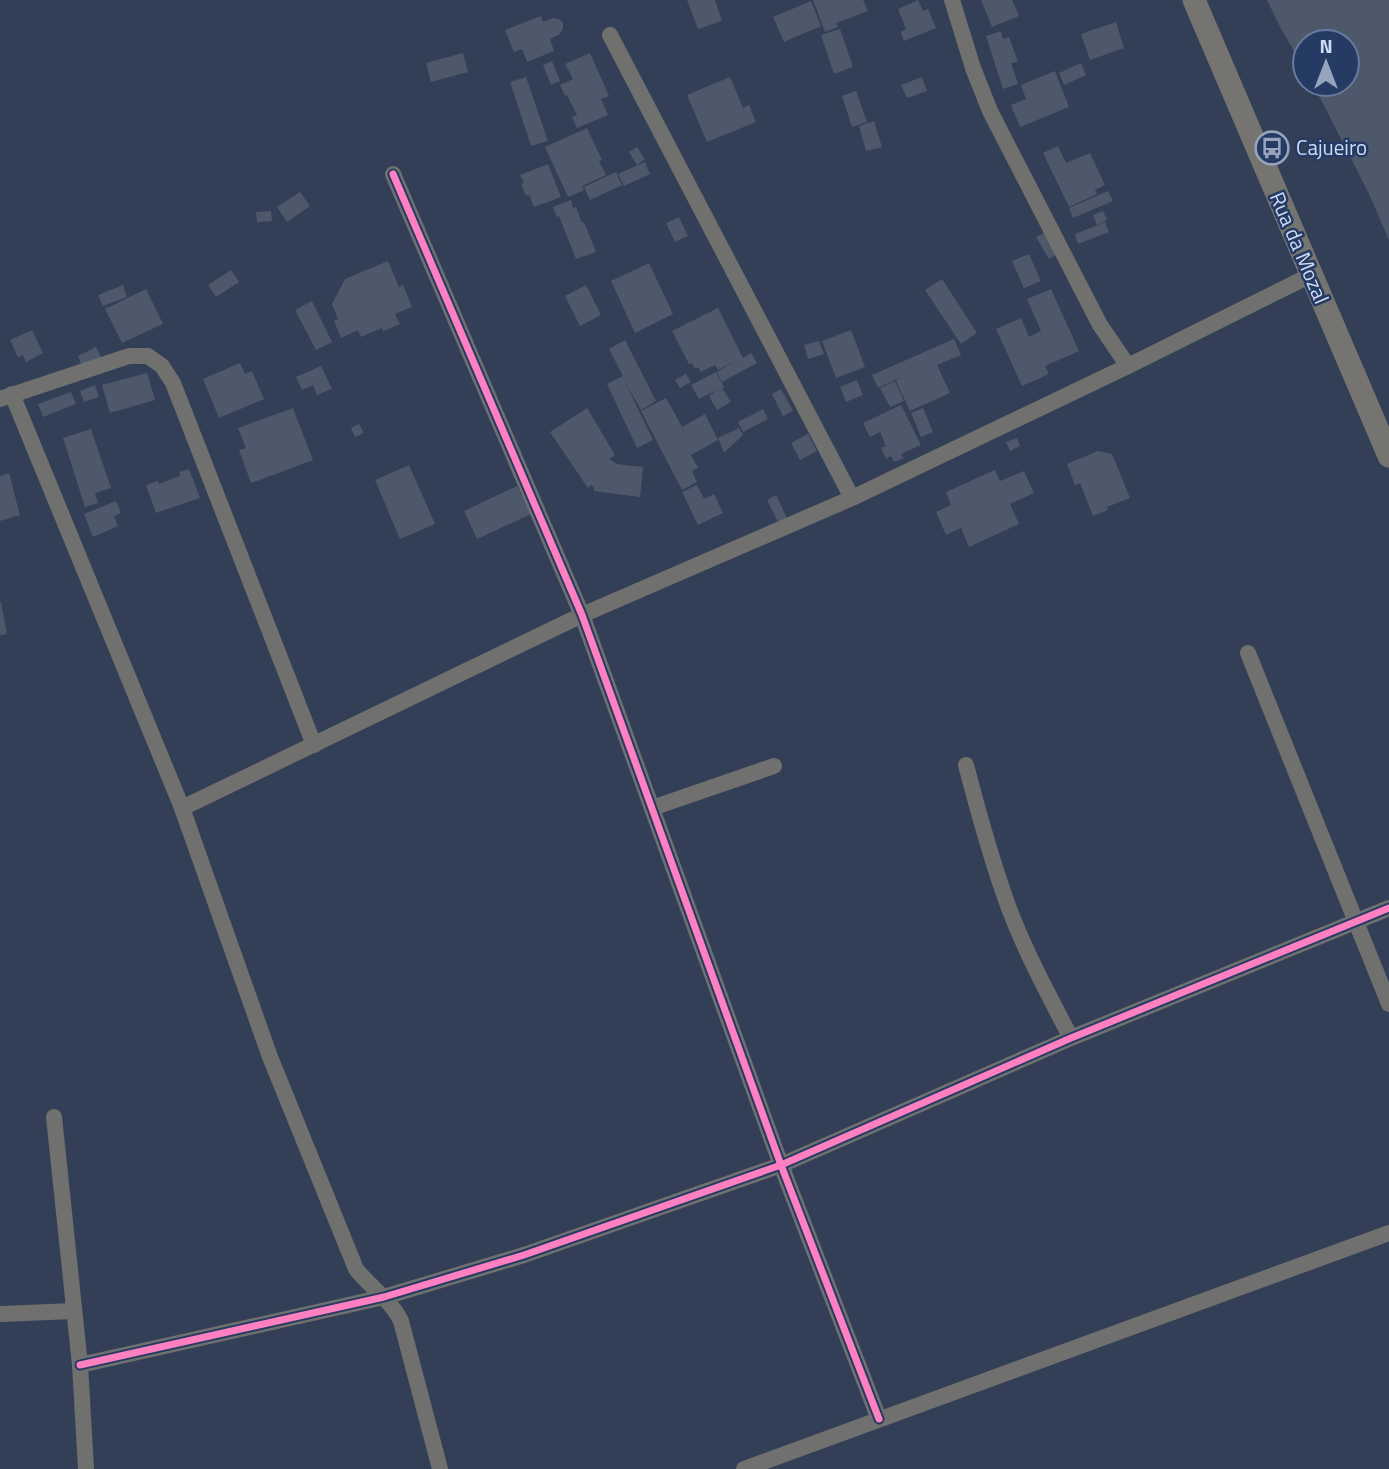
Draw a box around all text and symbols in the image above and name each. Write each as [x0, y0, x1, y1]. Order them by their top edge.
north arrow [1291, 28, 1361, 98]
text: N [1319, 31, 1333, 60]
bus stop icon: Cajueiro [1253, 129, 1291, 167]
place label: Cajueiro [1296, 131, 1367, 163]
street label: Rua da Mozal [1262, 187, 1338, 309]

